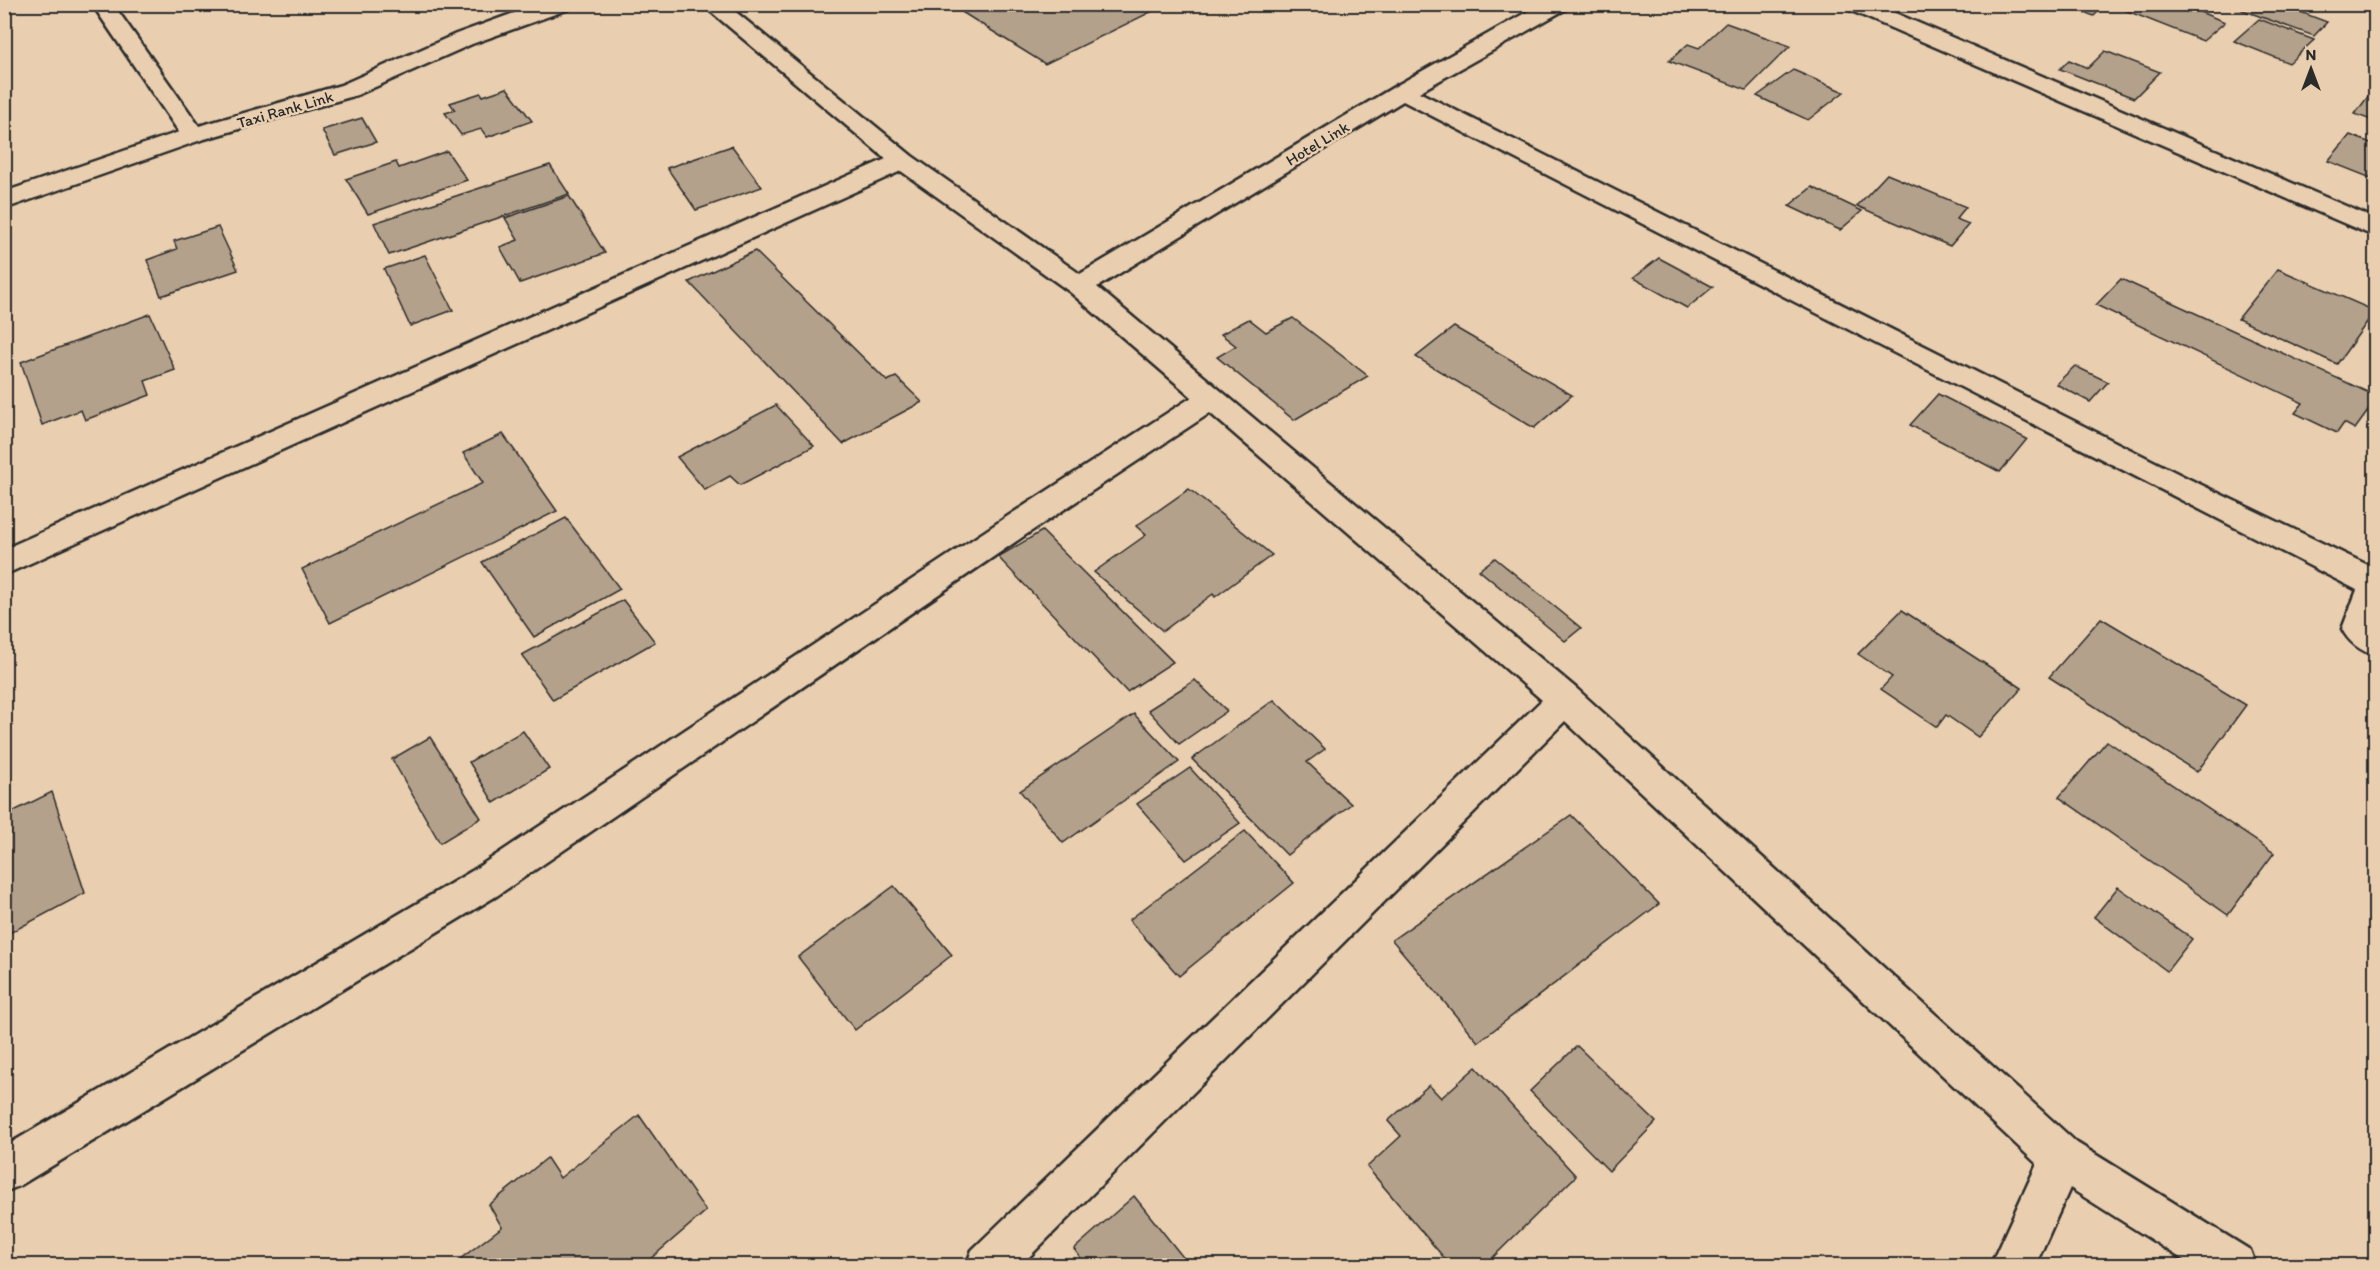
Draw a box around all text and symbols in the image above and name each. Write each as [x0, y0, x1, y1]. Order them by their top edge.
north arrow [2281, 39, 2341, 99]
text: N [2306, 45, 2316, 64]
street label: Taxi Rank Link [235, 87, 336, 132]
street label: Hotel Link [1282, 117, 1353, 170]

